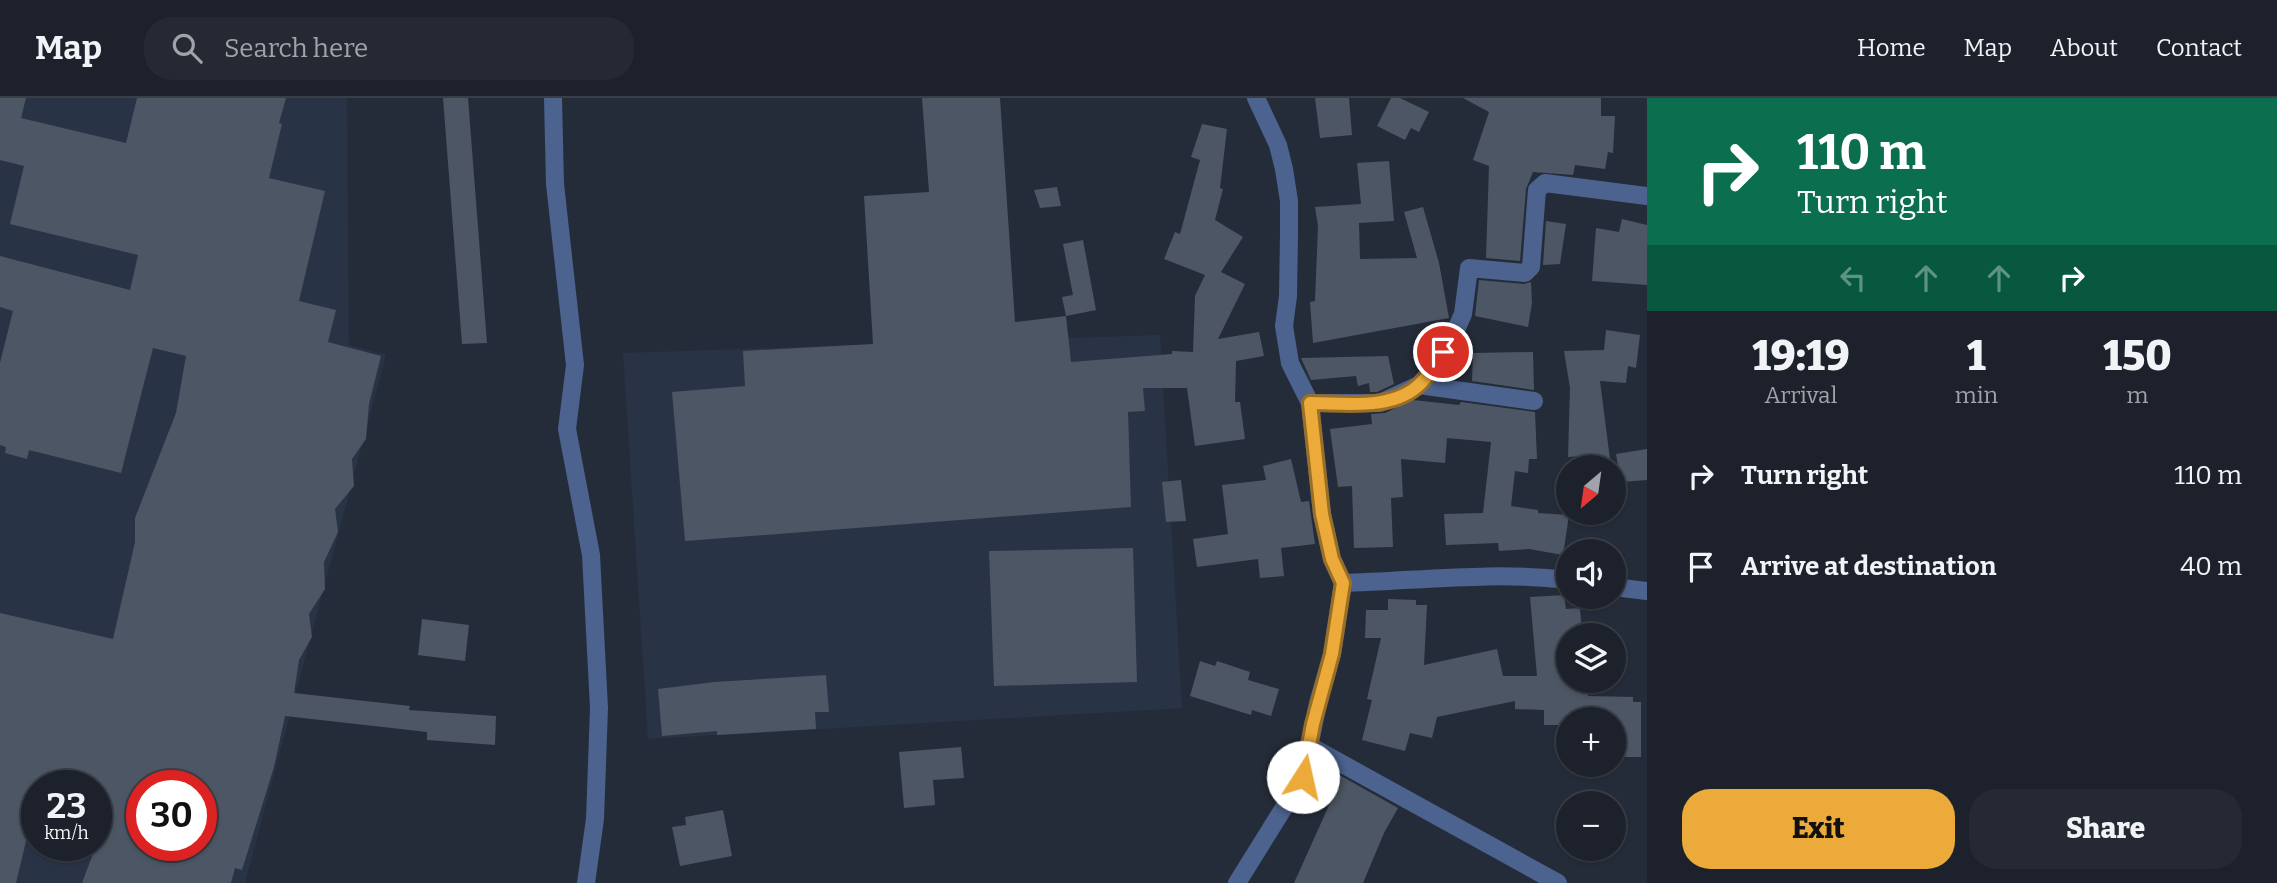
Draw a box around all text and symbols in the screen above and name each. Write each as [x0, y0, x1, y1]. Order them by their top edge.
search box [144, 17, 634, 80]
text: Map [35, 28, 102, 68]
icon: search [168, 29, 206, 67]
text: Search here [224, 33, 368, 64]
text: Home [1857, 34, 1926, 62]
text: Map [1964, 34, 2012, 62]
text: About [2050, 34, 2118, 62]
text: Contact [2156, 34, 2242, 62]
text: 110 m [1797, 123, 1926, 182]
icon: right [1682, 126, 1773, 217]
text: Turn right [1797, 183, 1948, 221]
icon: left [1834, 259, 1872, 297]
icon: ahead [1907, 259, 1945, 297]
icon: ahead [1980, 259, 2018, 297]
icon: right [2053, 259, 2091, 297]
pin [1413, 322, 1473, 382]
text: 19:19 [1752, 331, 1850, 381]
text: 1 [1967, 331, 1986, 381]
text: 150 [2103, 331, 2172, 381]
icon: arrive [1424, 333, 1462, 371]
text: Arrival [1764, 381, 1837, 409]
text: min [1955, 381, 1998, 409]
text: m [2127, 381, 2149, 409]
north arrow [1556, 455, 1626, 525]
map controls [1556, 455, 1626, 861]
icon: right [1682, 457, 1720, 495]
text: Turn right [1741, 460, 1868, 491]
text: 110 m [2174, 460, 2242, 491]
button: sound [1556, 539, 1626, 609]
icon: arrive [1682, 548, 1720, 586]
text: Arrive at destination [1741, 551, 1996, 582]
text: 40 m [2180, 551, 2242, 582]
button: layers [1556, 623, 1626, 693]
button: + [1556, 707, 1626, 777]
position arrow [1266, 740, 1340, 814]
speed limit sign: 30 [126, 770, 217, 861]
text: 23 [47, 785, 86, 827]
button: Exit [1682, 789, 1955, 869]
button: Share [1969, 789, 2242, 869]
button: − [1556, 791, 1626, 861]
text: km/h [44, 822, 89, 844]

